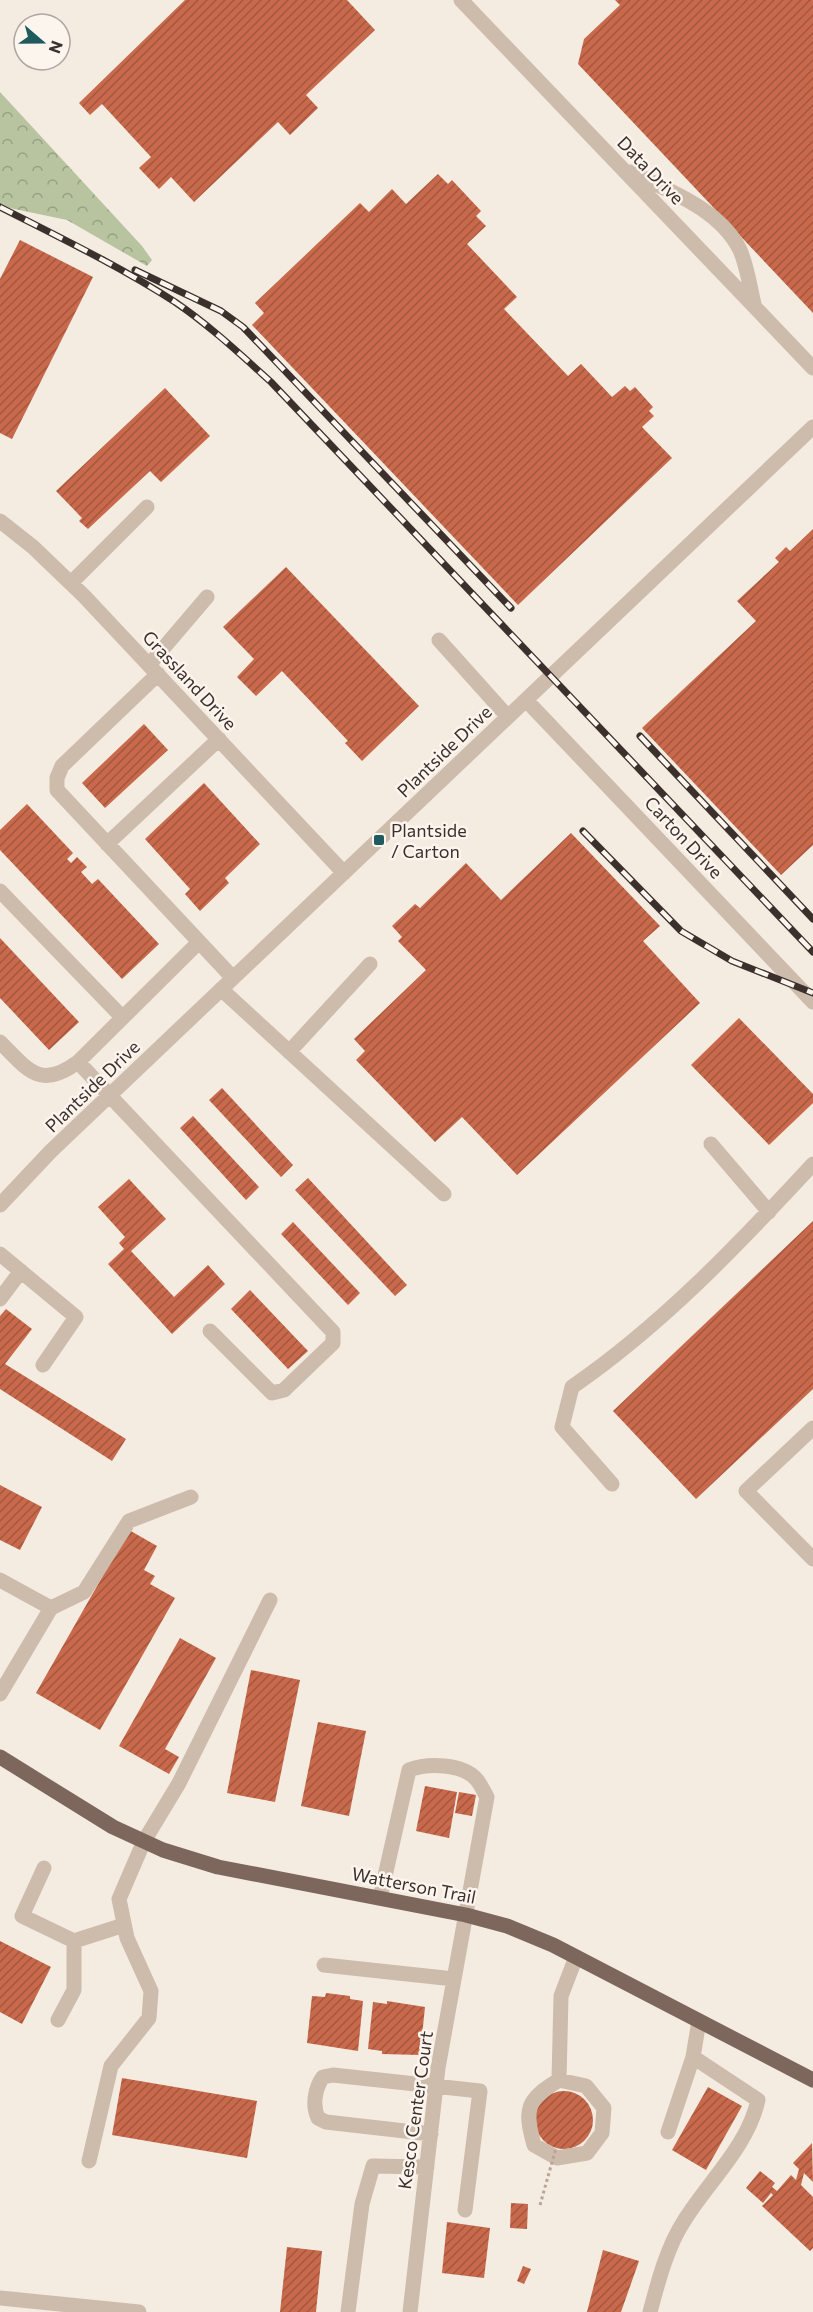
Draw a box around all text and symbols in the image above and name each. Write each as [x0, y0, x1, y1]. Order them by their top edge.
north arrow [12, 12, 72, 72]
text: N [46, 38, 68, 56]
street label: Data Drive [613, 131, 689, 209]
street label: Grassland Drive [138, 626, 242, 734]
street label: Plantside Drive [392, 700, 496, 802]
street label: Carton Drive [640, 791, 728, 883]
place label: Plantside / Carton [391, 819, 467, 862]
marker: Plantside / Carton [372, 833, 386, 847]
street label: Plantside Drive [40, 1035, 144, 1137]
street label: Watterson Trail [350, 1862, 478, 1908]
street label: Kesco Center Court [393, 2030, 437, 2190]

